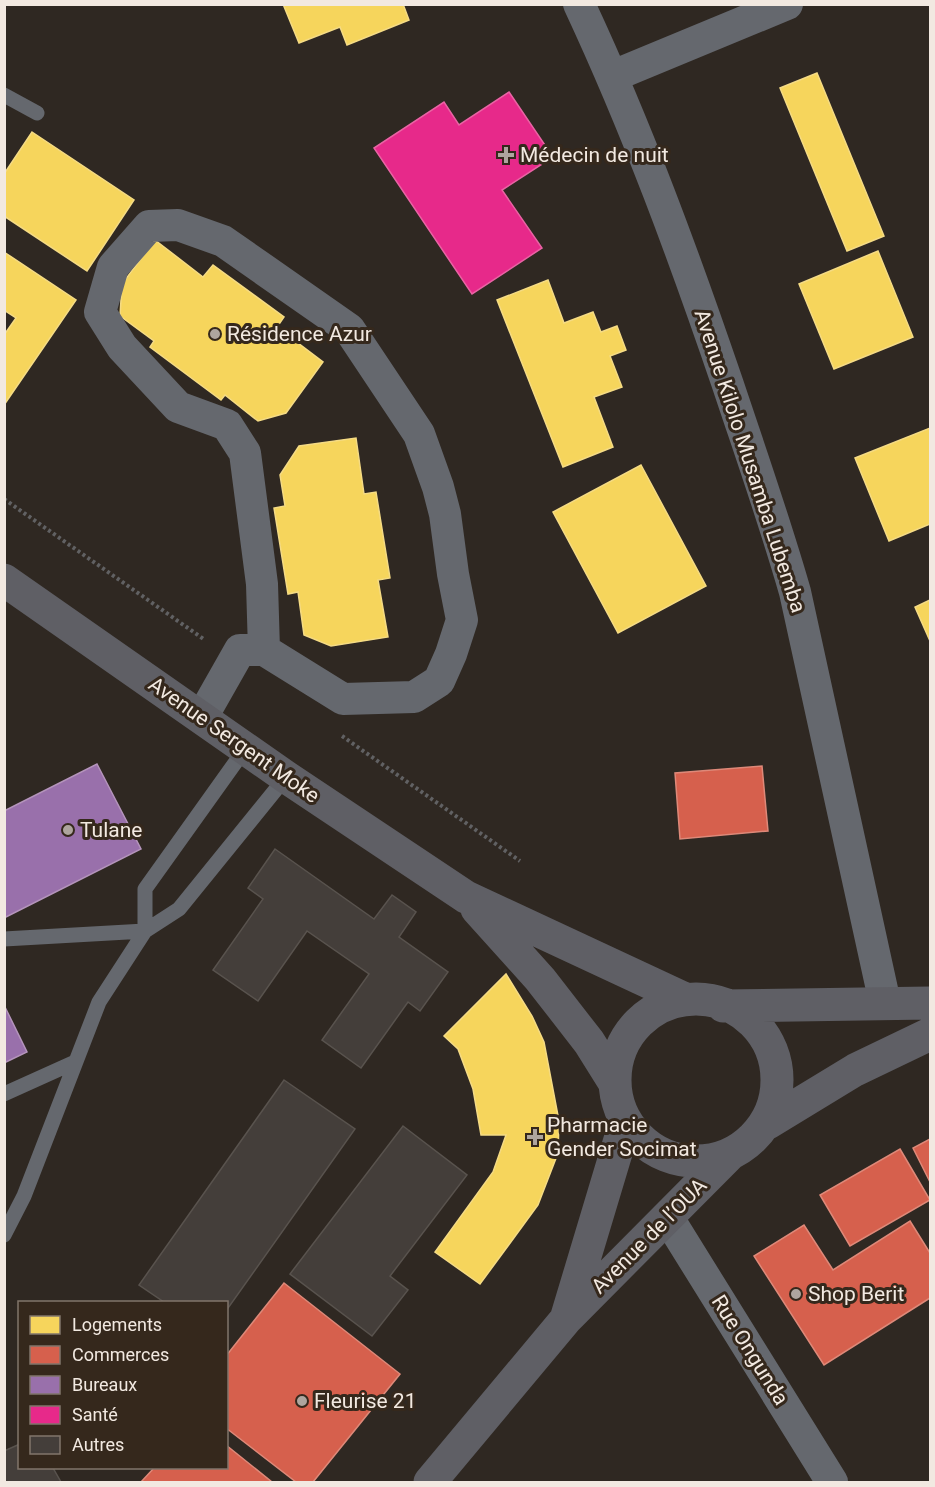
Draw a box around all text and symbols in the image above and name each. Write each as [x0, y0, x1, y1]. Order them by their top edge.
place label: Médecin de nuit [520, 143, 669, 167]
marker: Médecin de nuit [497, 146, 515, 164]
street label: Avenue Kilolo Musamba Lubemba [690, 306, 810, 616]
place label: Résidence Azur [227, 322, 372, 346]
marker: Résidence Azur [208, 327, 222, 341]
street label: Avenue Sergent Moke [144, 672, 324, 808]
place label: Tulane [80, 818, 142, 842]
marker: Tulane [61, 823, 75, 837]
place label: Pharmacie Gender Socimat [547, 1113, 697, 1161]
marker: Pharmacie Gender Socimat [528, 1130, 542, 1144]
street label: Avenue de l’OUA [586, 1173, 712, 1299]
place label: Shop Berit [808, 1282, 904, 1306]
marker: Shop Berit [789, 1287, 803, 1301]
street label: Rue Ongunda [707, 1291, 793, 1409]
legend [18, 1301, 228, 1469]
text: Logements [72, 1314, 162, 1335]
text: Commerces [72, 1344, 169, 1365]
text: Bureaux [72, 1374, 137, 1395]
place label: Fleurise 21 [314, 1389, 416, 1413]
marker: Fleurise 21 [295, 1394, 309, 1408]
text: Santé [72, 1404, 118, 1425]
text: Autres [72, 1434, 124, 1455]

